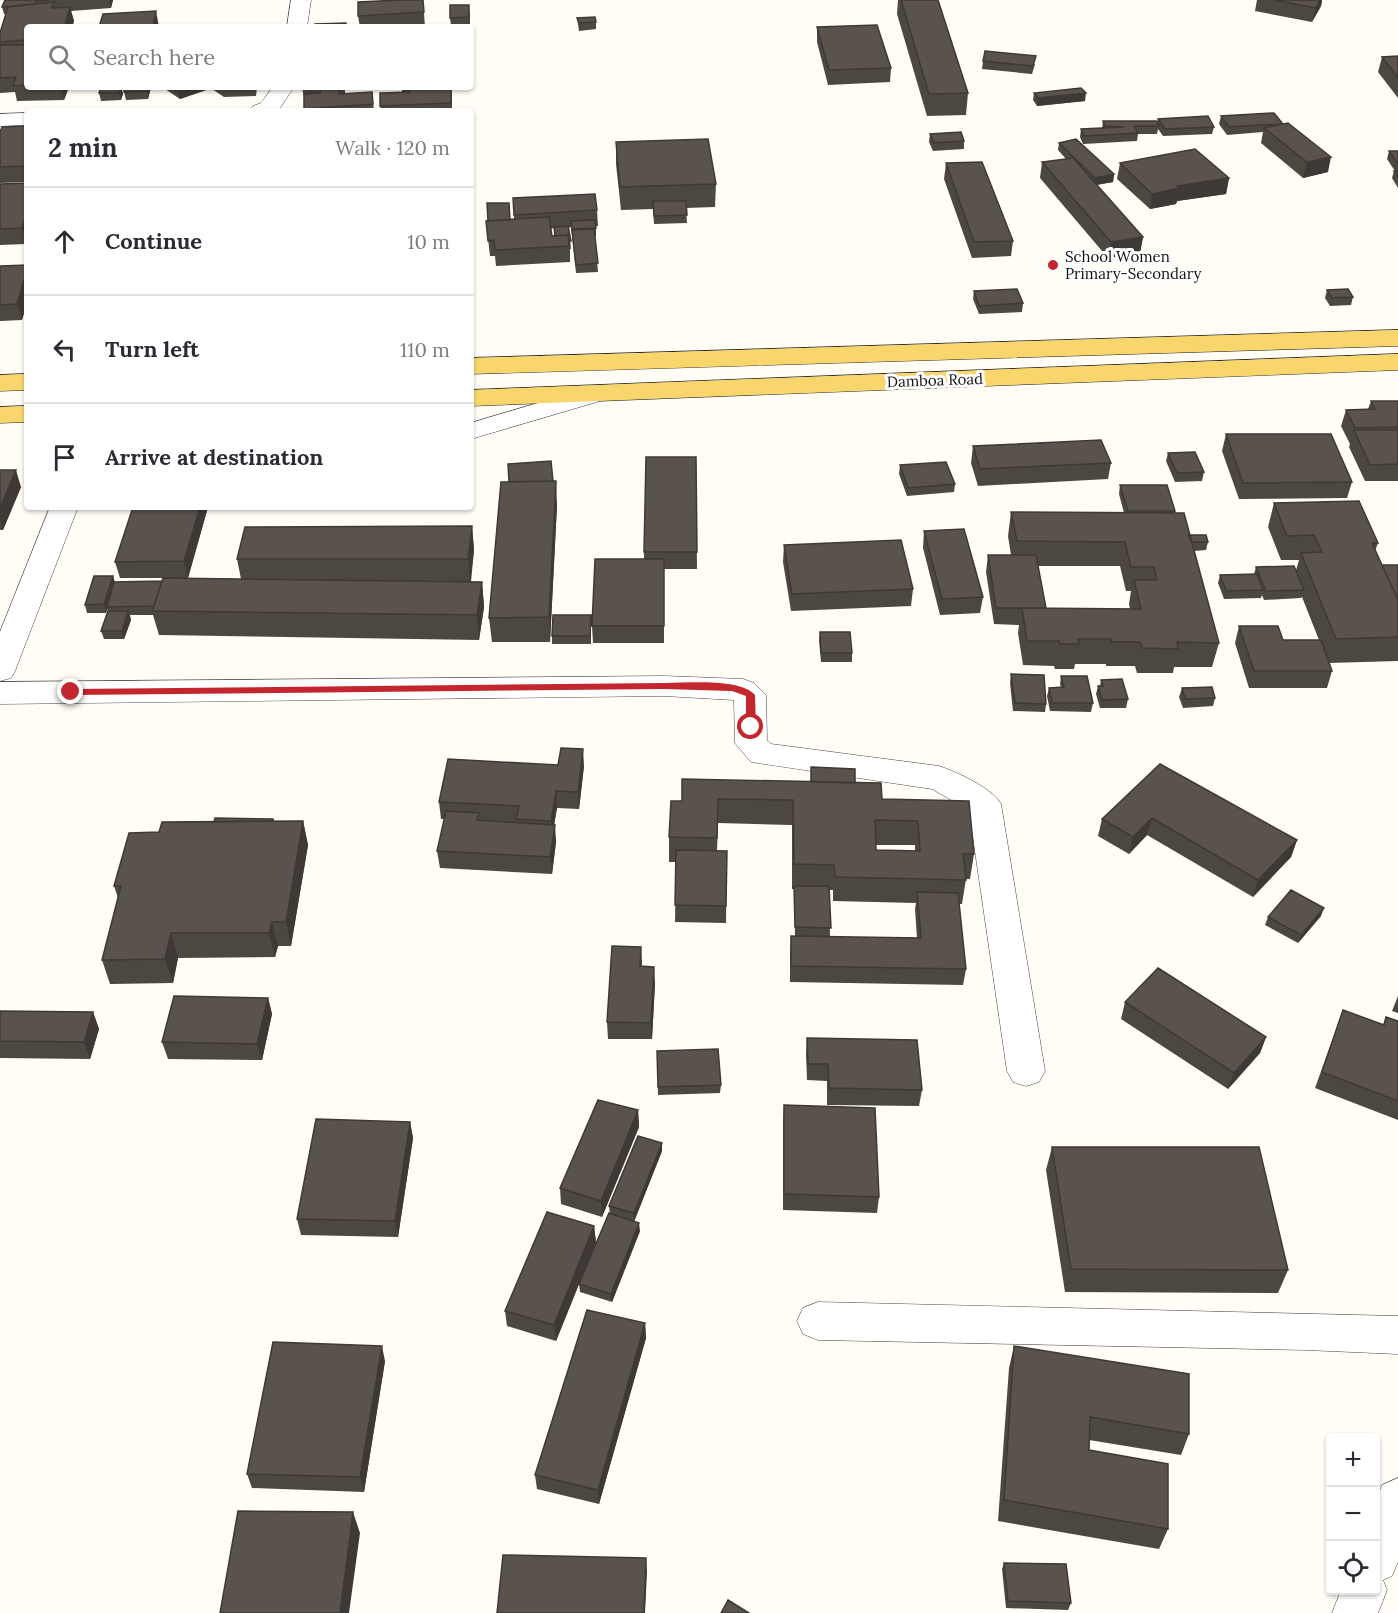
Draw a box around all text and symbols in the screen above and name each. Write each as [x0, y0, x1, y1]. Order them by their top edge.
search box [24, 24, 474, 90]
icon: search [45, 41, 78, 74]
text: Search here [93, 43, 215, 71]
text: 2 min [48, 131, 118, 164]
text: Walk · 120 m [335, 135, 450, 160]
icon: ahead [48, 225, 81, 258]
text: Continue [105, 227, 202, 255]
text: 10 m [407, 229, 450, 254]
place label: School Women Primary-Secondary [1065, 247, 1202, 283]
marker: School Women Primary-Secondary [1046, 258, 1060, 272]
icon: left [48, 333, 81, 366]
text: Turn left [105, 335, 199, 363]
text: 110 m [400, 337, 450, 362]
street label: Damboa Road [887, 369, 983, 391]
icon: arrive [48, 441, 81, 474]
text: Arrive at destination [105, 443, 323, 471]
route end [57, 678, 83, 704]
route start [737, 713, 763, 739]
map controls [1326, 1433, 1380, 1595]
button: + [1326, 1433, 1380, 1487]
button: − [1326, 1487, 1380, 1541]
button: locate [1326, 1541, 1380, 1595]

